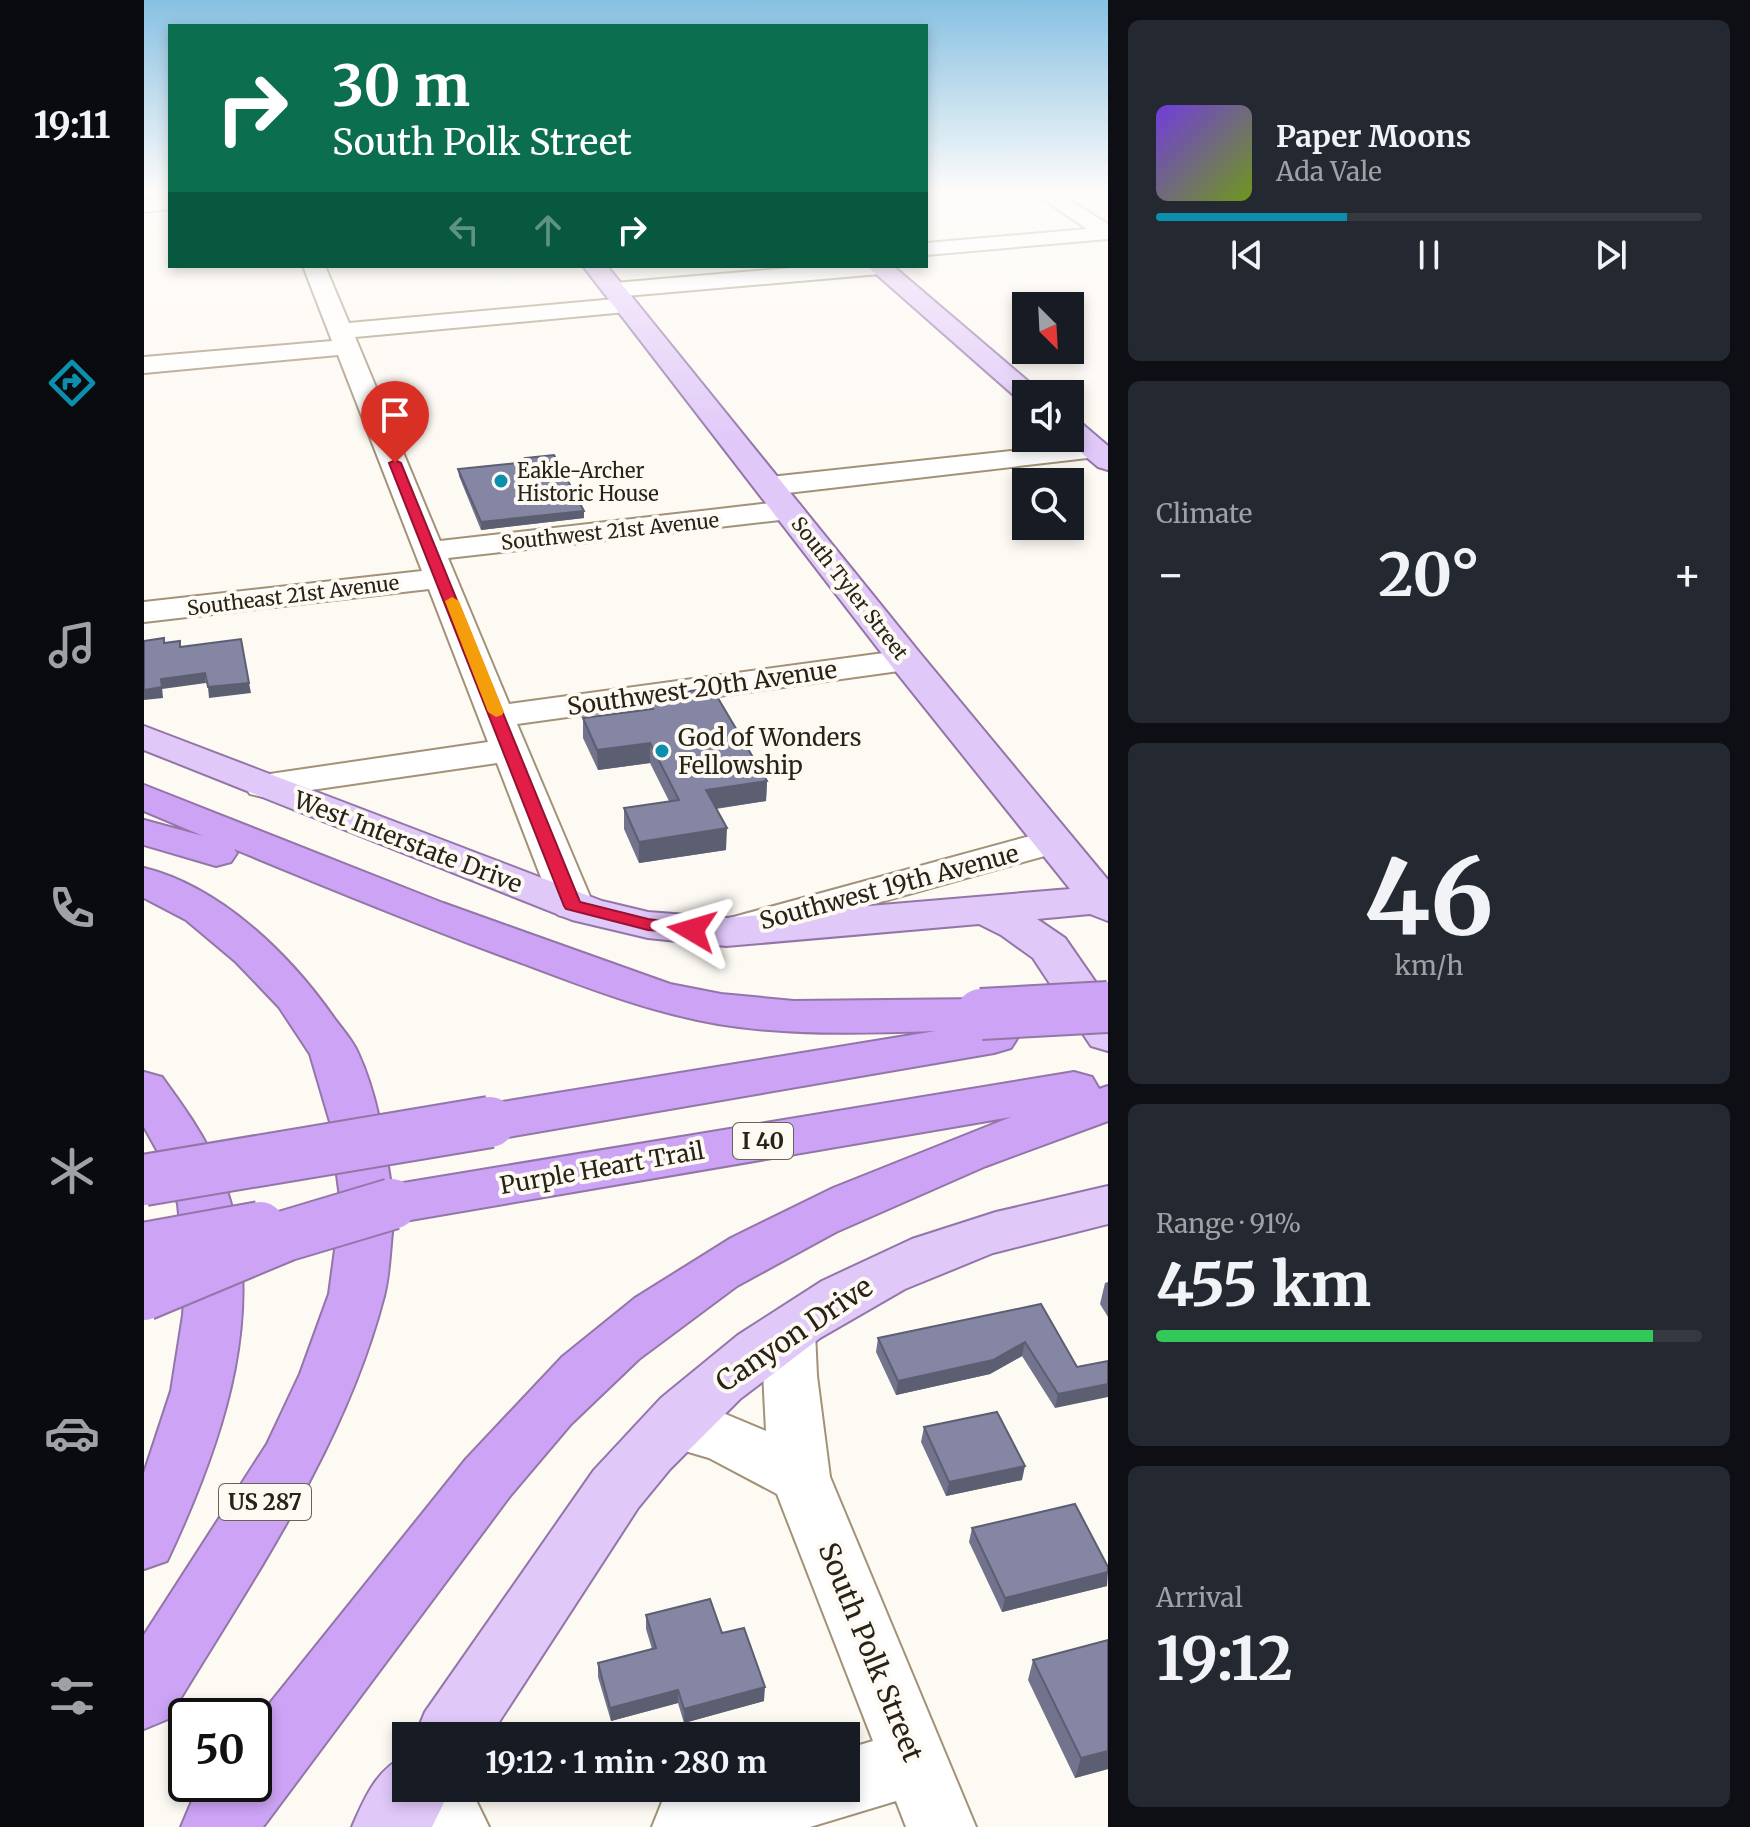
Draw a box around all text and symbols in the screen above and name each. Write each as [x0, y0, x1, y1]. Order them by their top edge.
text: 30 m [332, 51, 470, 121]
icon: right [200, 56, 304, 160]
text: 19:11 [33, 103, 111, 148]
text: Paper Moons [1276, 117, 1471, 155]
text: South Polk Street [332, 120, 632, 165]
text: Ada Vale [1276, 155, 1382, 188]
icon: left [442, 208, 486, 252]
icon: ahead [526, 208, 570, 252]
icon: right [610, 208, 654, 252]
icon: previous [1225, 233, 1269, 277]
icon: pause [1407, 233, 1451, 277]
icon: next [1589, 233, 1633, 277]
north arrow [1012, 292, 1084, 364]
map controls [1012, 292, 1084, 540]
icon: directions [44, 355, 100, 411]
button: sound [1012, 380, 1084, 452]
pin [361, 381, 429, 463]
icon: arrive [373, 393, 417, 437]
place label: Eakle-Archer Historic House [517, 458, 659, 506]
button: search [1012, 468, 1084, 540]
marker: Eakle-Archer Historic House [492, 472, 510, 490]
text: Climate [1156, 497, 1252, 530]
street label: Southwest 21st Avenue [500, 507, 720, 555]
street label: South Tyler Street [786, 511, 914, 665]
text: 20° [1378, 537, 1480, 612]
text: − [1156, 547, 1185, 602]
text: + [1673, 547, 1702, 602]
street label: Southeast 21st Avenue [186, 570, 400, 620]
icon: music [44, 617, 100, 673]
street label: Southwest 20th Avenue [565, 654, 839, 722]
place label: God of Wonders Fellowship [678, 722, 862, 781]
marker: God of Wonders Fellowship [653, 742, 671, 760]
street label: West Interstate Drive [289, 784, 526, 900]
text: 46 [1364, 832, 1494, 962]
street label: Southwest 19th Avenue [756, 837, 1022, 937]
icon: phone [44, 880, 100, 936]
position arrow [650, 888, 734, 972]
text: km/h [1395, 949, 1463, 982]
road number: I 40 [733, 1123, 793, 1159]
street label: Purple Heart Trail [497, 1135, 707, 1201]
icon: climate [44, 1143, 100, 1199]
text: Range · 91% [1156, 1207, 1301, 1240]
text: 455 km [1156, 1247, 1371, 1322]
street label: Canyon Drive [709, 1268, 879, 1400]
icon: car [44, 1405, 100, 1461]
road number: US 287 [219, 1484, 311, 1520]
street label: South Polk Street [811, 1537, 931, 1767]
text: Arrival [1156, 1581, 1243, 1614]
text: 19:12 [1156, 1621, 1293, 1696]
icon: filters [44, 1668, 100, 1724]
speed limit sign: 50 [168, 1698, 272, 1802]
text: 19:12 · 1 min · 280 m [485, 1743, 767, 1781]

